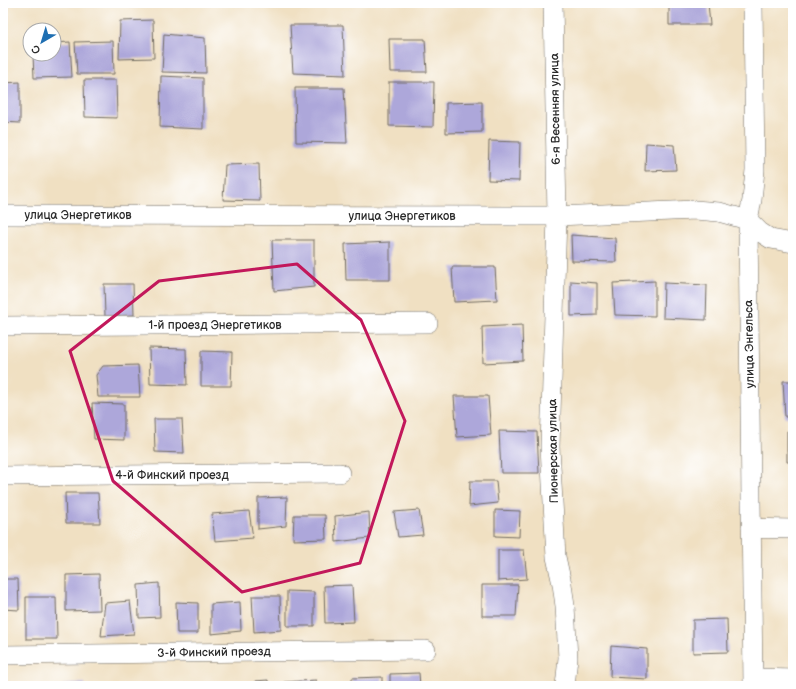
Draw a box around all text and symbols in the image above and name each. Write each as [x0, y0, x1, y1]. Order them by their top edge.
north arrow [22, 22, 62, 62]
text: С [29, 42, 43, 57]
street label: 6-я Весенняя улица [547, 53, 564, 165]
street label: улица Энергетиков [24, 208, 132, 223]
street label: улица Энергетиков [348, 209, 456, 224]
street label: улица Энгельса [741, 300, 758, 388]
street label: 1-й проезд Энергетиков [149, 318, 282, 333]
street label: Пионерская улица [545, 399, 562, 503]
street label: 4-й Финский проезд [115, 468, 229, 483]
street label: 3-й Финский проезд [157, 644, 272, 661]

